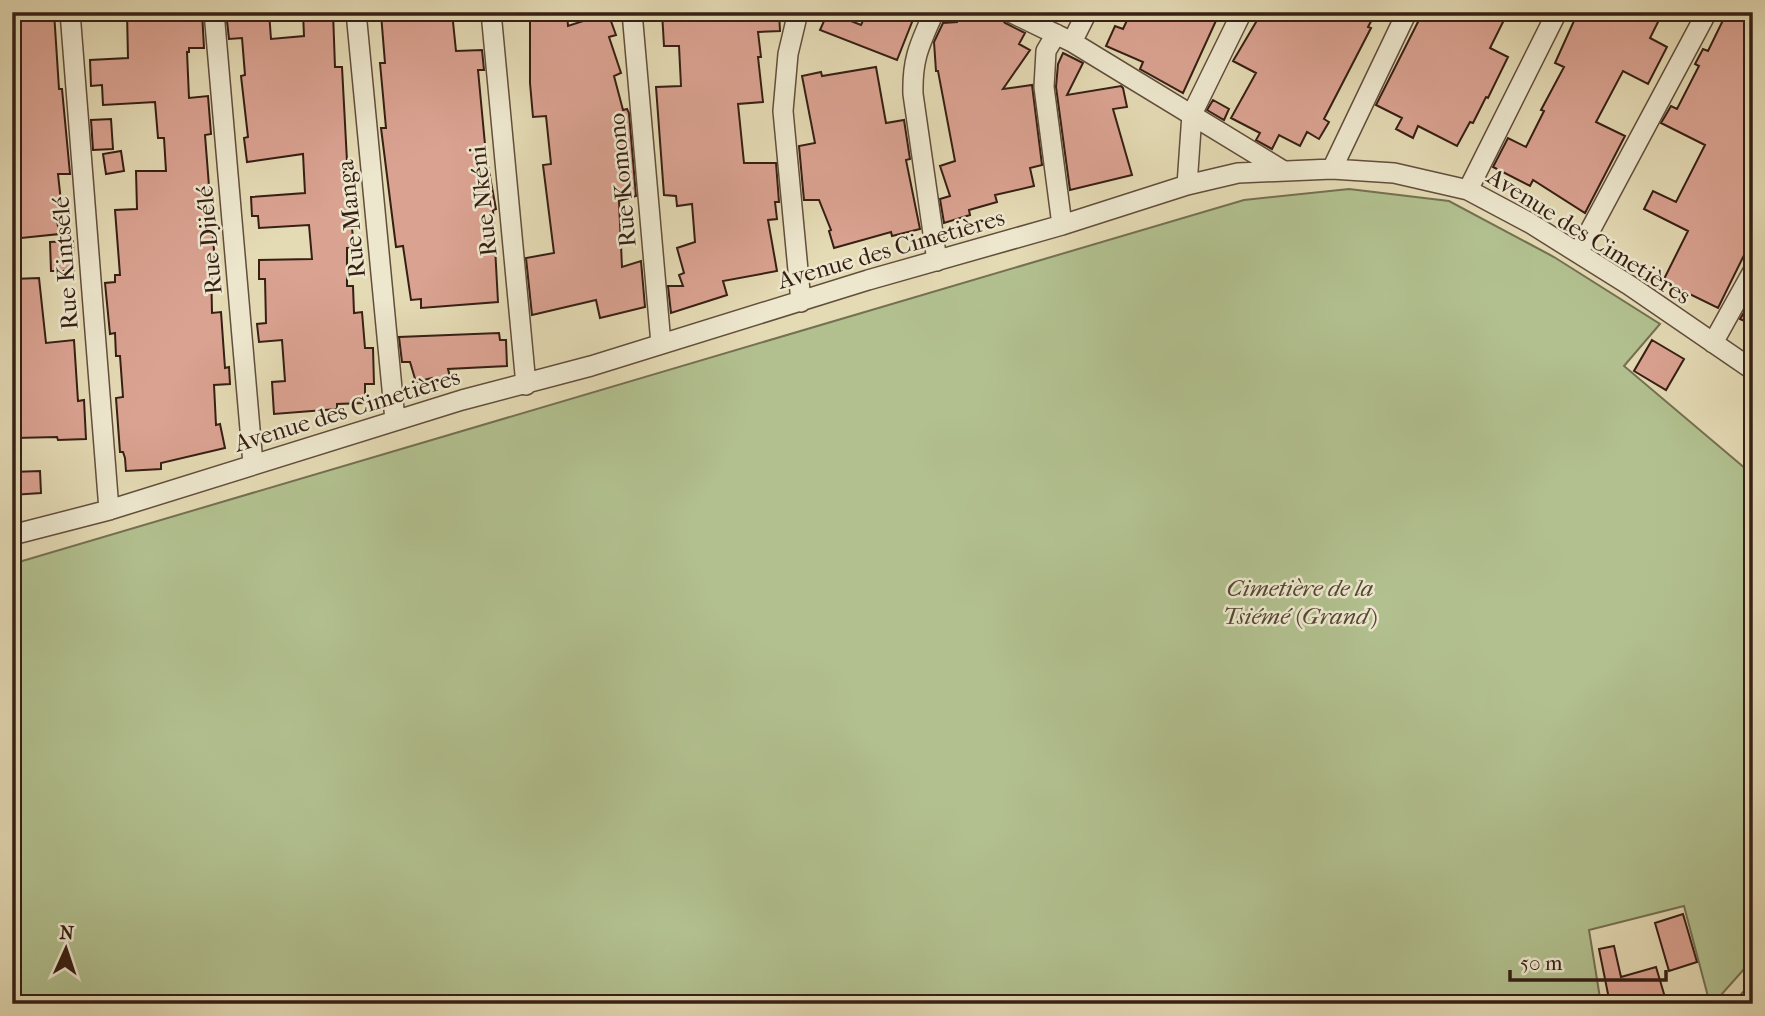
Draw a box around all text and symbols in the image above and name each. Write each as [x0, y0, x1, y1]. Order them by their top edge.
street label: Rue Komono [602, 112, 642, 248]
street label: Rue Nkéni [463, 145, 503, 257]
street label: Rue Manga [331, 158, 371, 279]
street label: Avenue des Cimetières [1481, 161, 1696, 310]
street label: Rue Djiélé [190, 184, 228, 296]
street label: Rue Kintsélé [46, 195, 84, 330]
street label: Avenue des Cimetières [773, 203, 1008, 295]
street label: Avenue des Cimetières [230, 362, 463, 458]
park label: Cimetière de la Tsiémé (Grand) [1223, 574, 1377, 630]
north arrow [32, 914, 102, 984]
text: N [59, 922, 75, 944]
scale bar [1510, 939, 1665, 983]
text: 50 m [1520, 951, 1563, 975]

